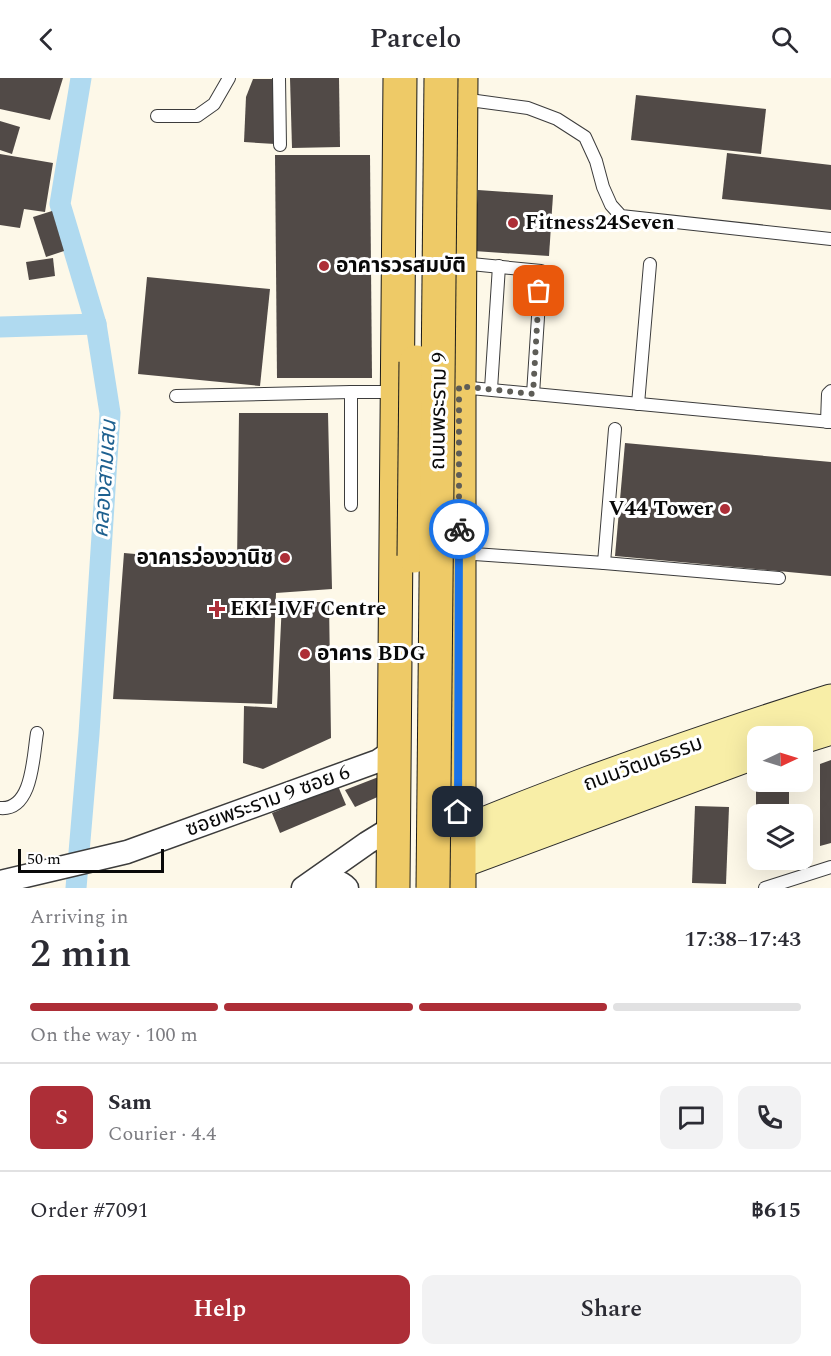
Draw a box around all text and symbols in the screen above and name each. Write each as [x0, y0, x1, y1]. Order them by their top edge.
text: Parcelo [370, 18, 461, 60]
icon: back [30, 23, 63, 56]
icon: search [768, 23, 801, 56]
place label: Fitness24Seven [525, 207, 675, 239]
marker: Fitness24Seven [506, 216, 520, 230]
place label: อาคารวรสมบัติ [336, 250, 466, 282]
marker: อาคารวรสมบัติ [317, 259, 331, 273]
pin [513, 265, 564, 316]
icon: bag [522, 274, 555, 307]
street label: ถนนพระราม 9 [422, 352, 456, 470]
water label: คลองสามเสน [84, 418, 126, 539]
place label: V44 Tower [608, 493, 713, 525]
courier [429, 499, 489, 559]
marker: V44 Tower [718, 502, 732, 516]
icon: bike [443, 513, 476, 546]
place label: อาคารว่องวานิช [137, 542, 273, 574]
marker: อาคารว่องวานิช [278, 551, 292, 565]
place label: EKI-IVF Centre [230, 593, 386, 625]
marker: EKI-IVF Centre [208, 600, 226, 618]
place label: อาคาร BDG [317, 638, 426, 670]
marker: อาคาร BDG [298, 647, 312, 661]
north arrow [747, 726, 813, 792]
map controls [747, 726, 813, 870]
street label: ถนนวัฒนธรรม [579, 728, 707, 800]
street label: ซอยพระราม 9 ซอย 6 [181, 756, 355, 846]
pin [432, 786, 483, 837]
icon: home [441, 795, 474, 828]
button: layers [747, 804, 813, 870]
scale bar [18, 846, 164, 874]
text: 50 m [27, 847, 61, 871]
text: Arriving in [30, 902, 128, 932]
text: 17:38–17:43 [684, 923, 801, 956]
text: 2 min [30, 925, 131, 984]
text: On the way · 100 m [30, 1020, 198, 1050]
text: Sam [108, 1086, 152, 1119]
button: chat [660, 1086, 723, 1149]
button: phone [738, 1086, 801, 1149]
text: S [55, 1101, 68, 1134]
text: Courier · 4.4 [108, 1119, 216, 1149]
text: Order #7091 [30, 1194, 149, 1227]
text: ฿615 [751, 1194, 801, 1227]
button: Help [30, 1275, 410, 1344]
button: Share [422, 1275, 801, 1344]

